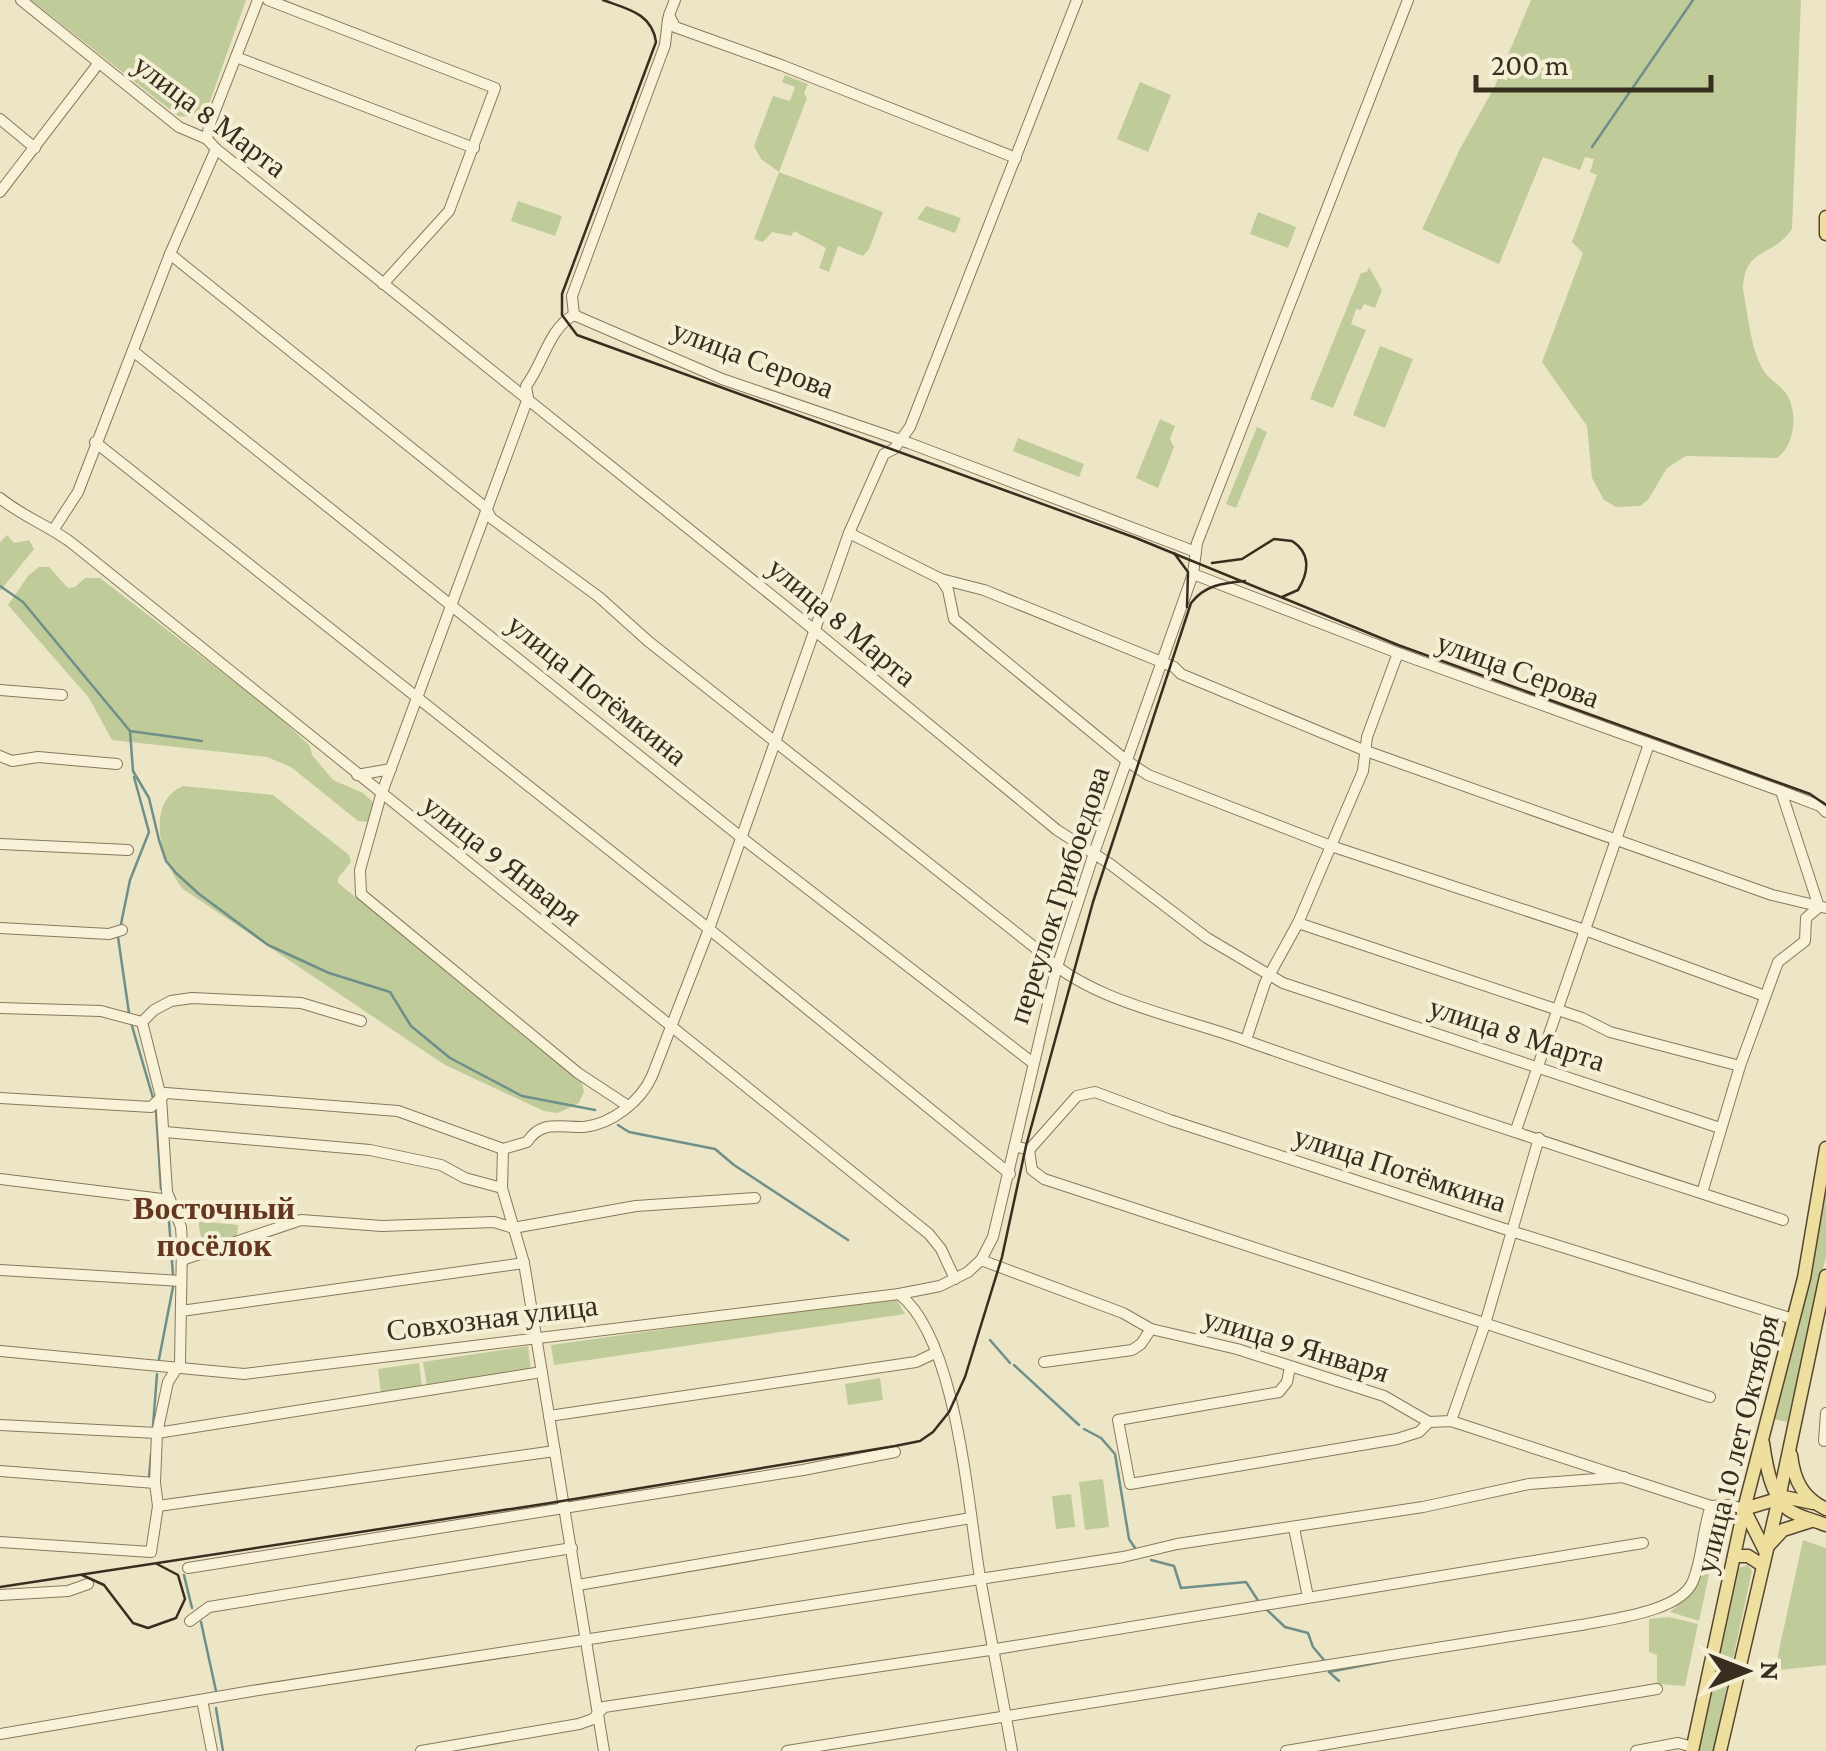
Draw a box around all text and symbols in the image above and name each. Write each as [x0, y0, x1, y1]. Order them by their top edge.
scale bar [1476, 30, 1711, 92]
street label: улица 8 Марта [127, 47, 293, 184]
text: 200 m [1491, 48, 1569, 81]
street label: улица Серова [668, 313, 839, 404]
street label: улица 8 Марта [762, 550, 923, 693]
street label: улица Потёмкина [501, 607, 694, 772]
street label: улица Серова [1432, 625, 1604, 714]
street label: переулок Грибоедова [1001, 762, 1116, 1027]
street label: улица 9 Января [416, 787, 588, 932]
street label: улица 8 Марта [1425, 990, 1609, 1077]
street label: улица Потёмкина [1290, 1119, 1511, 1218]
district label: Восточный посёлок [133, 1190, 295, 1263]
street label: Совхозная улица [384, 1288, 600, 1347]
street label: улица 9 Января [1199, 1301, 1393, 1389]
street label: улица 10 лет Октября [1688, 1311, 1785, 1577]
north arrow [1696, 1621, 1796, 1721]
text: N [1755, 1661, 1786, 1681]

